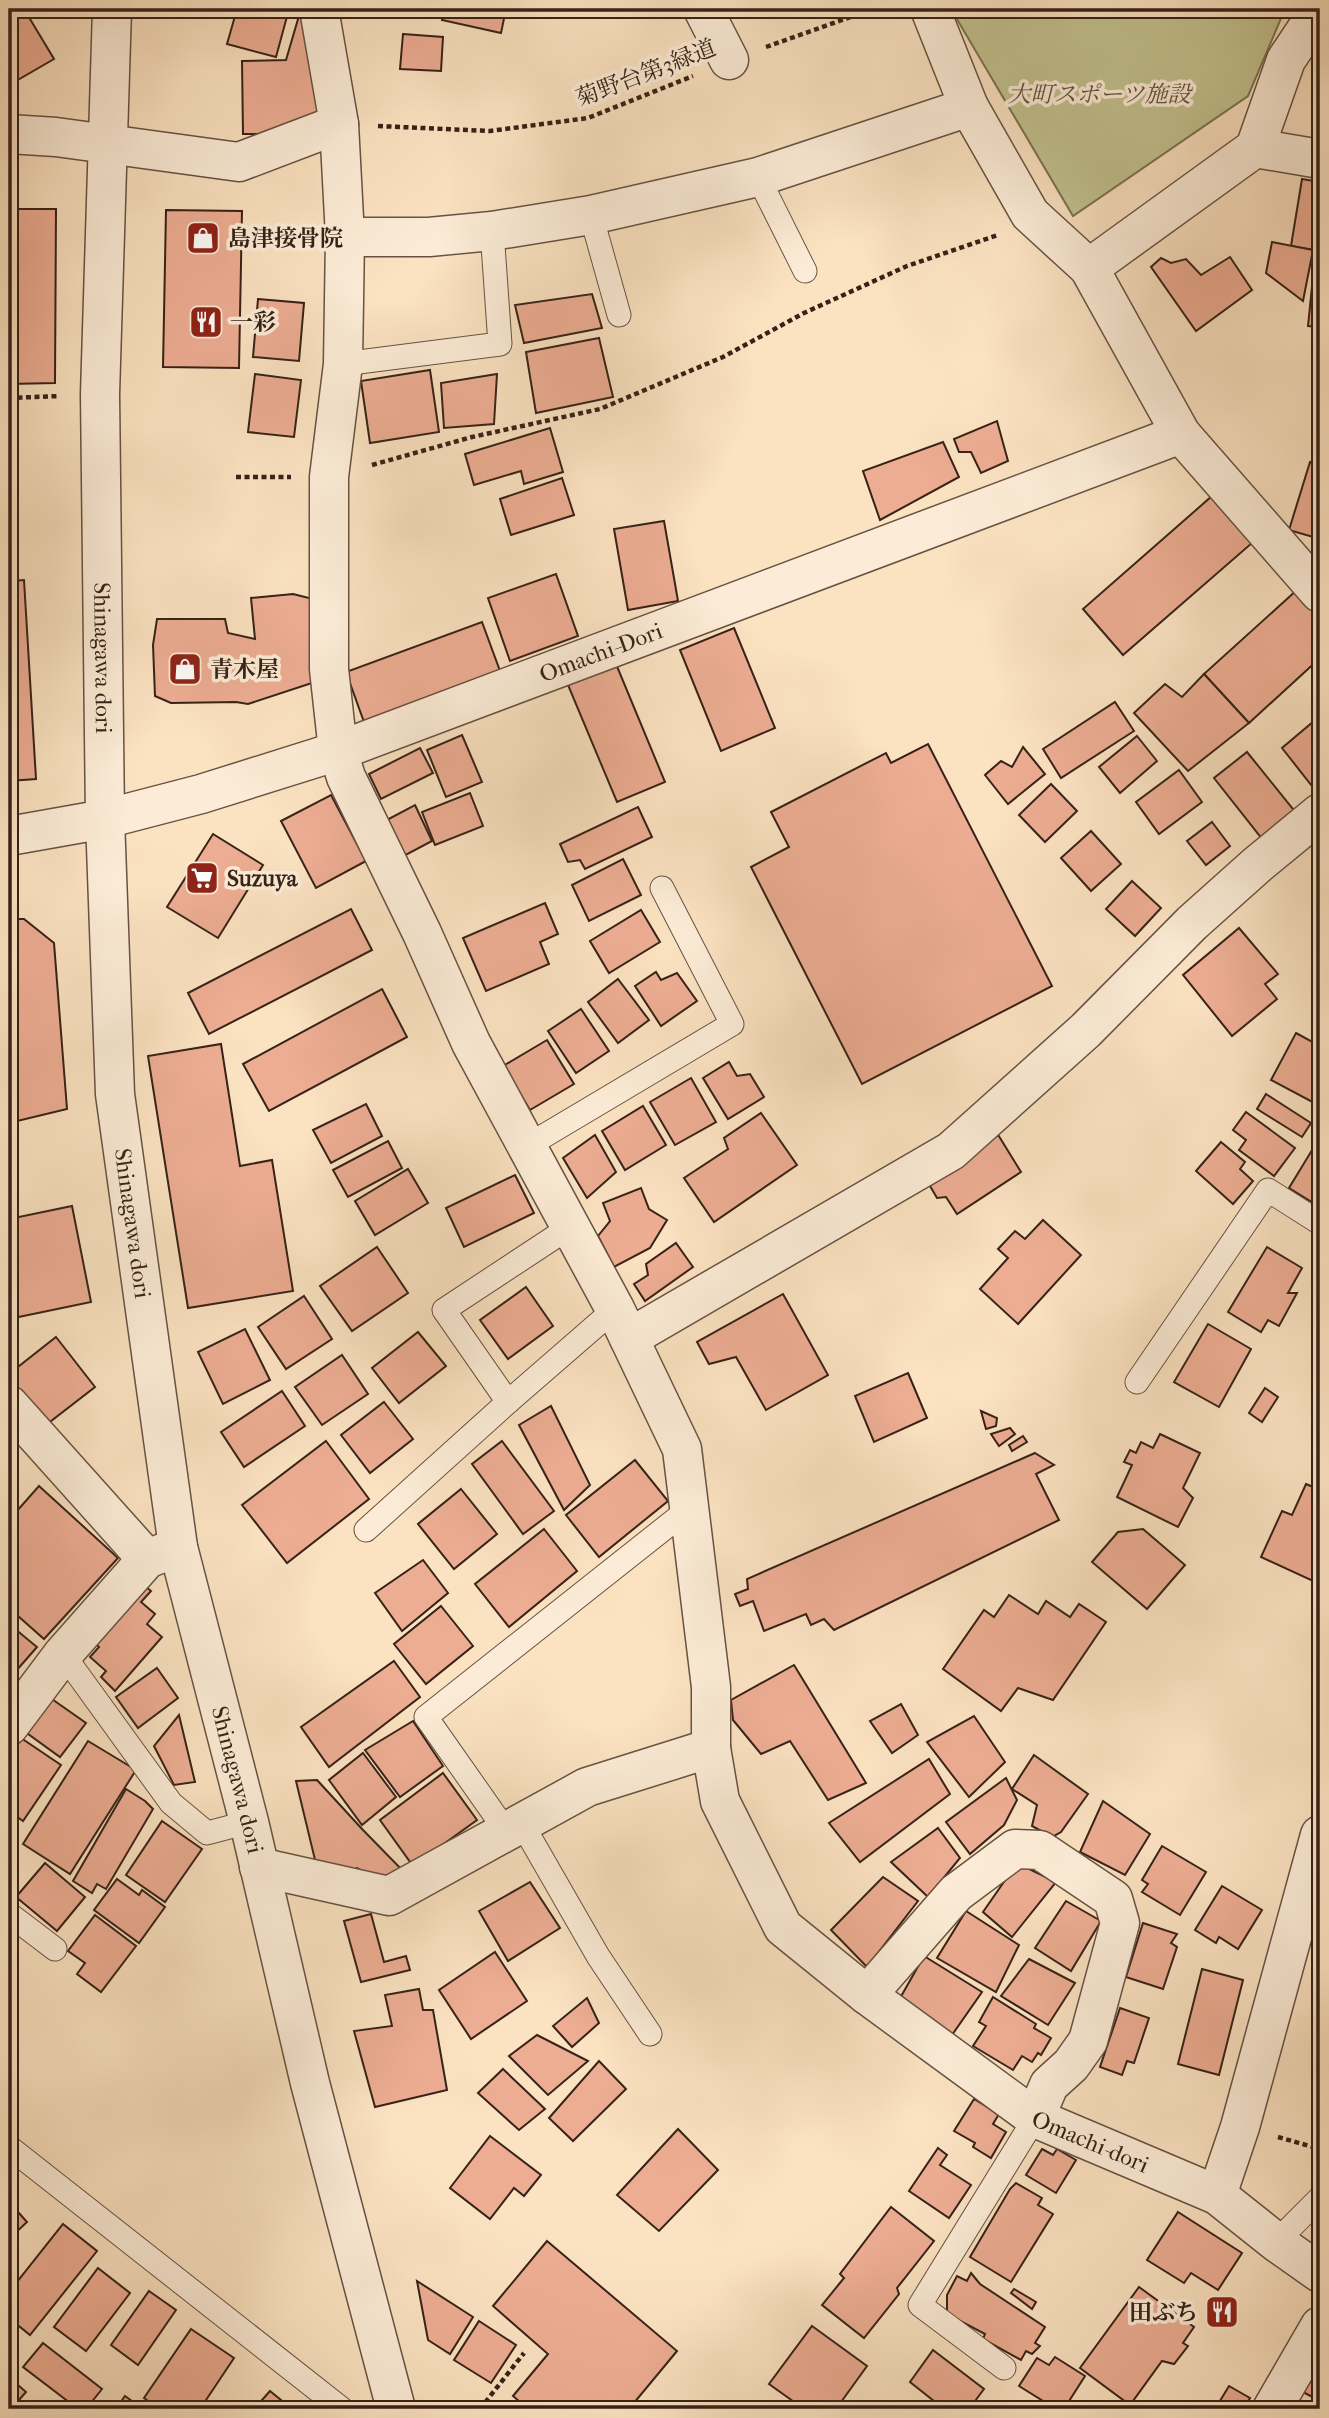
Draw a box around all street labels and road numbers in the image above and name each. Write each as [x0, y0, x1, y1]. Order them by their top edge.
street label: 菊野台第3緑道 [572, 34, 720, 112]
street label: Shinagawa dori [89, 582, 117, 734]
street label: Omachi-Dori [535, 617, 666, 688]
street label: Shinagawa dori [109, 1147, 157, 1300]
street label: Shinagawa dori [206, 1703, 269, 1856]
street label: Omachi-dori [1028, 2105, 1153, 2178]

